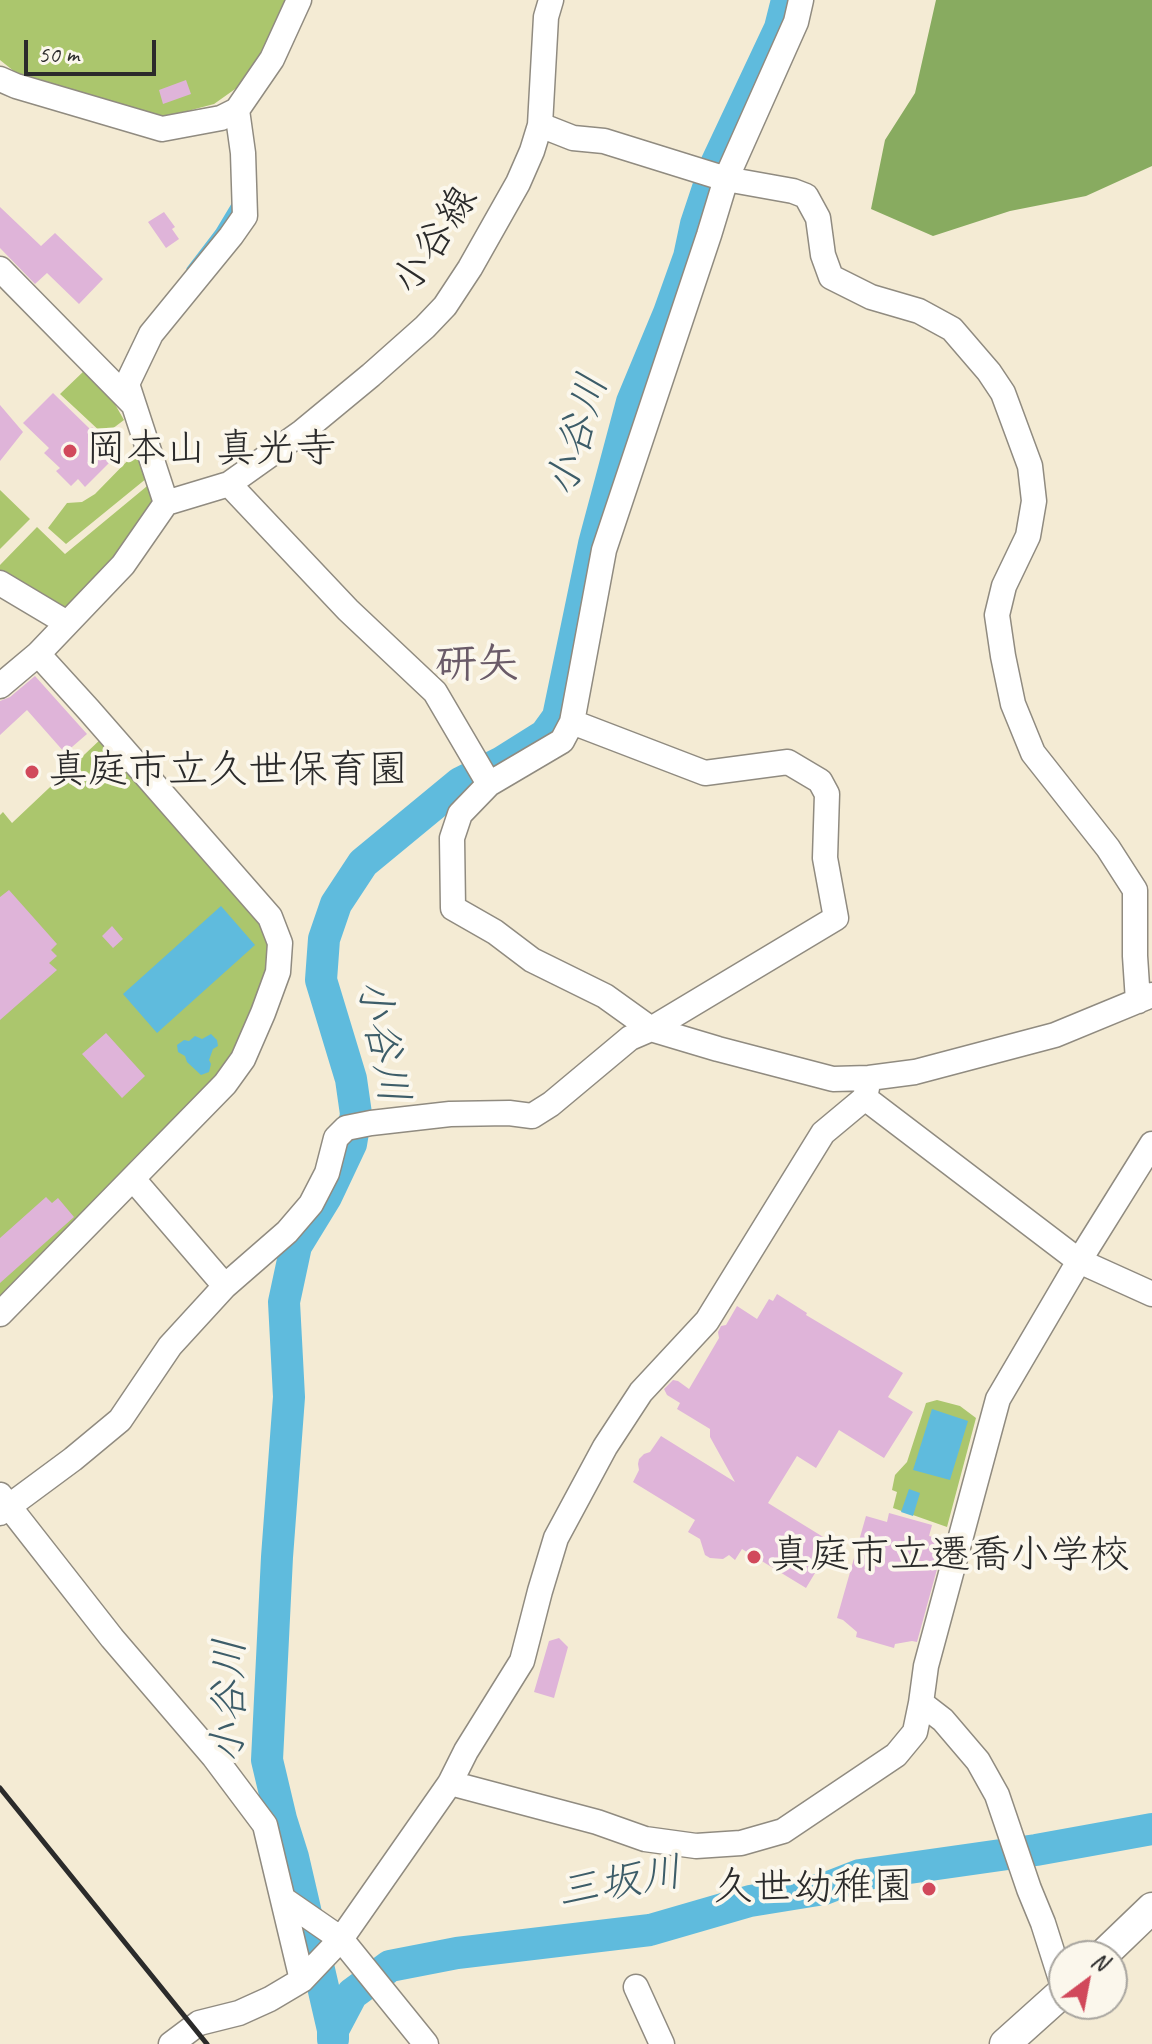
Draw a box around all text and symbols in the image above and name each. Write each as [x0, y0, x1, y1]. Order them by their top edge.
scale bar [28, 24, 160, 74]
text: 50 m [38, 39, 79, 69]
street label: 小谷線 [383, 178, 489, 304]
water label: 小谷川 [537, 368, 621, 504]
place label: 岡本山 真光寺 [86, 427, 336, 475]
marker: 岡本山 真光寺 [61, 442, 79, 460]
district label: 研矢 [435, 641, 519, 691]
place label: 真庭市立久世保育園 [48, 748, 408, 796]
marker: 真庭市立久世保育園 [23, 763, 41, 781]
water label: 小谷川 [344, 974, 418, 1108]
place label: 真庭市立遷喬小学校 [770, 1533, 1130, 1581]
marker: 真庭市立遷喬小学校 [745, 1548, 763, 1566]
water label: 小谷川 [205, 1638, 257, 1764]
water label: 三坂川 [554, 1848, 686, 1920]
place label: 久世幼稚園 [713, 1865, 913, 1913]
marker: 久世幼稚園 [920, 1880, 938, 1898]
north arrow [1048, 1940, 1128, 2020]
text: N [1086, 1946, 1113, 1977]

